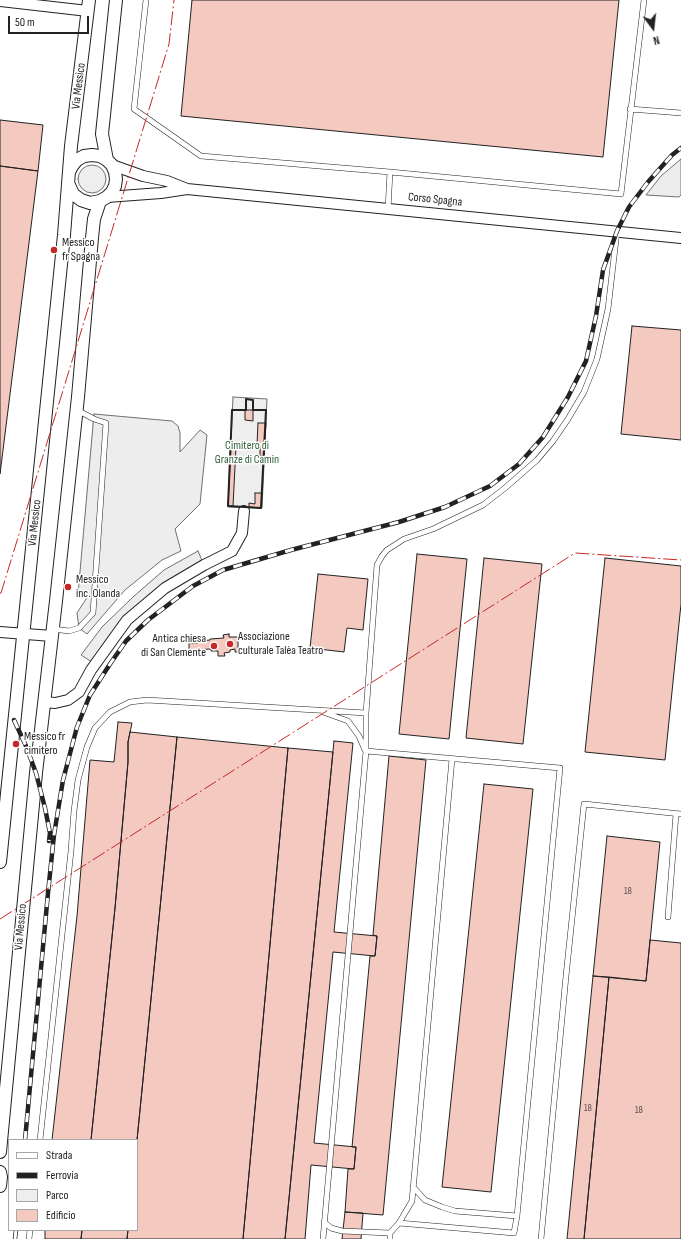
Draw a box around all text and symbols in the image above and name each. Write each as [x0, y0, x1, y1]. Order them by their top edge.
scale bar [10, 8, 91, 34]
north arrow [633, 8, 673, 48]
text: 50 m [15, 15, 35, 30]
text: N [652, 33, 661, 47]
street label: Via Messico [69, 62, 89, 110]
street label: Corso Spagna [407, 190, 463, 210]
place label: Messico fr Spagna [62, 236, 100, 264]
marker: Messico fr Spagna [49, 245, 59, 255]
park label: Cimitero di Granze di Camin [215, 439, 279, 467]
street label: Via Messico [25, 499, 45, 547]
place label: Messico inc. Olanda [76, 573, 120, 601]
marker: Messico inc. Olanda [63, 582, 73, 592]
place label: Associazione culturale Talèa Teatro [238, 630, 323, 658]
place label: Antica chiesa di San Clemente [141, 632, 206, 660]
marker: Associazione culturale Talèa Teatro [225, 639, 235, 649]
marker: Antica chiesa di San Clemente [209, 641, 219, 651]
place label: Messico fr cimitero [24, 730, 65, 758]
marker: Messico fr cimitero [11, 739, 21, 749]
house number: 18 [624, 885, 632, 897]
street label: Via Messico [12, 903, 30, 951]
house number: 18 [584, 1102, 592, 1114]
house number: 18 [635, 1104, 643, 1116]
legend [8, 1139, 138, 1231]
text: Strada [46, 1148, 72, 1163]
text: Ferrovia [46, 1168, 78, 1183]
text: Parco [46, 1188, 69, 1203]
text: Edificio [46, 1208, 75, 1223]

